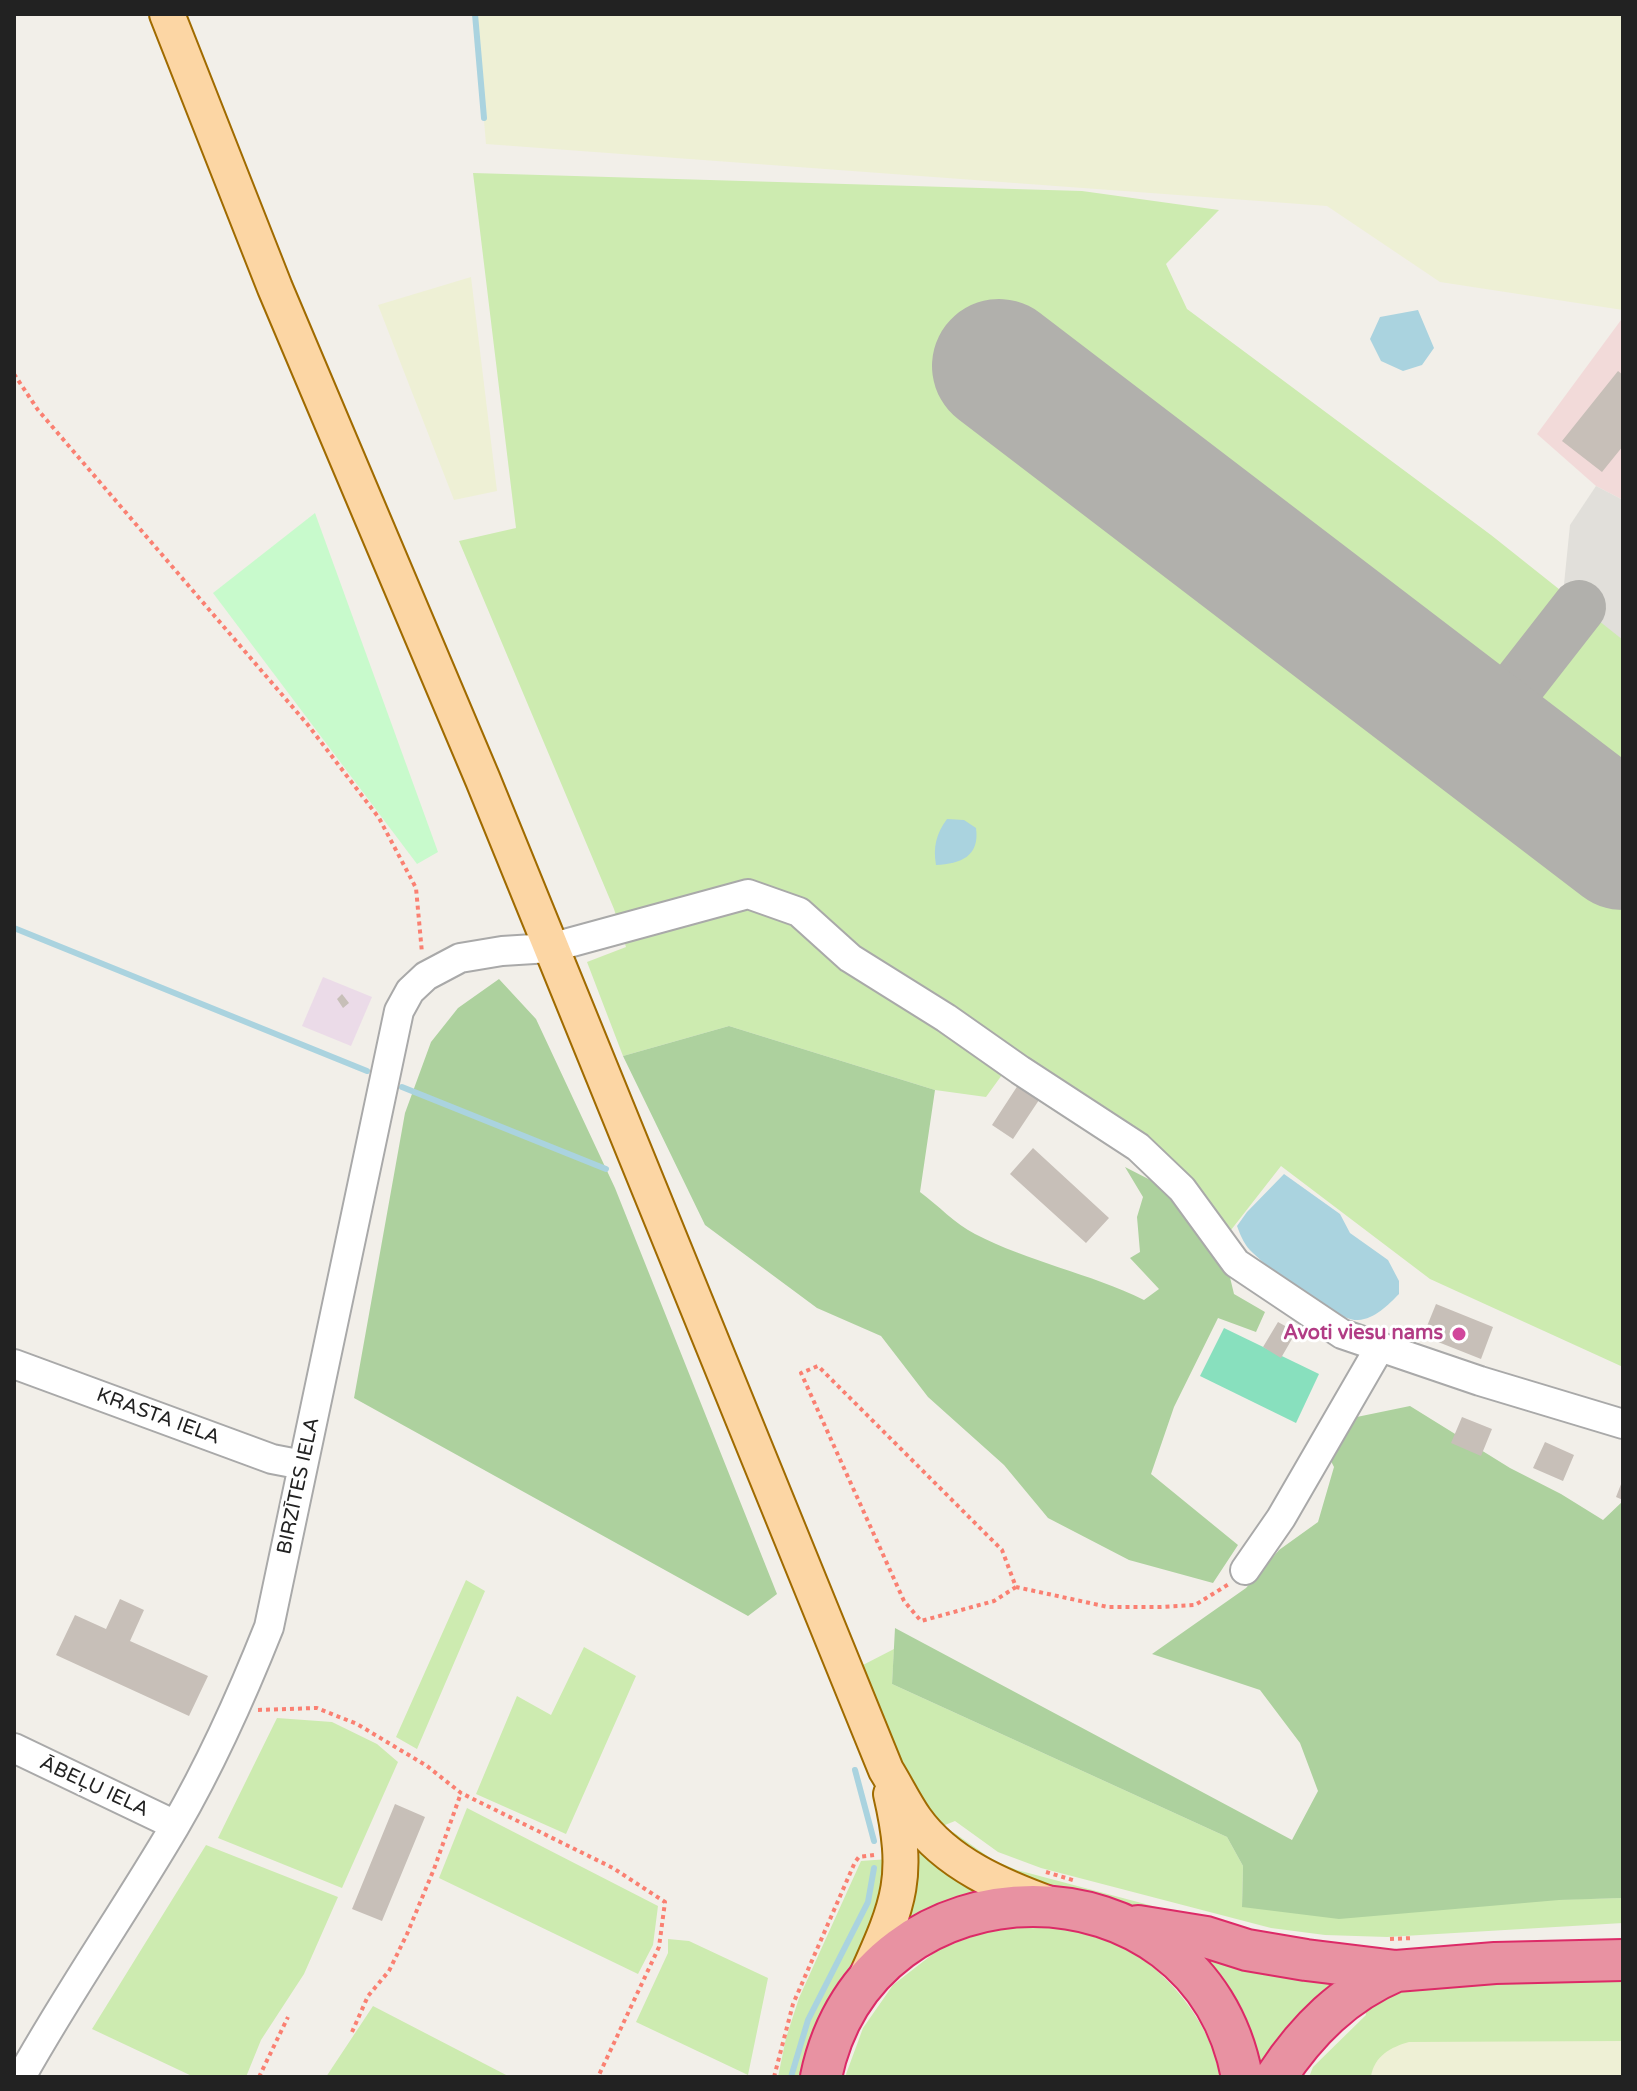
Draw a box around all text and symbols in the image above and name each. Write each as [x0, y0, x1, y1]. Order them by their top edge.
place label: Avoti viesu nams [1283, 1322, 1443, 1346]
marker: Avoti viesu nams [1450, 1325, 1468, 1343]
street label: KRASTA IELA [93, 1384, 223, 1450]
street label: BIRZĪTES IELA [273, 1415, 325, 1557]
street label: ĀBEĻU IELA [36, 1751, 152, 1823]

